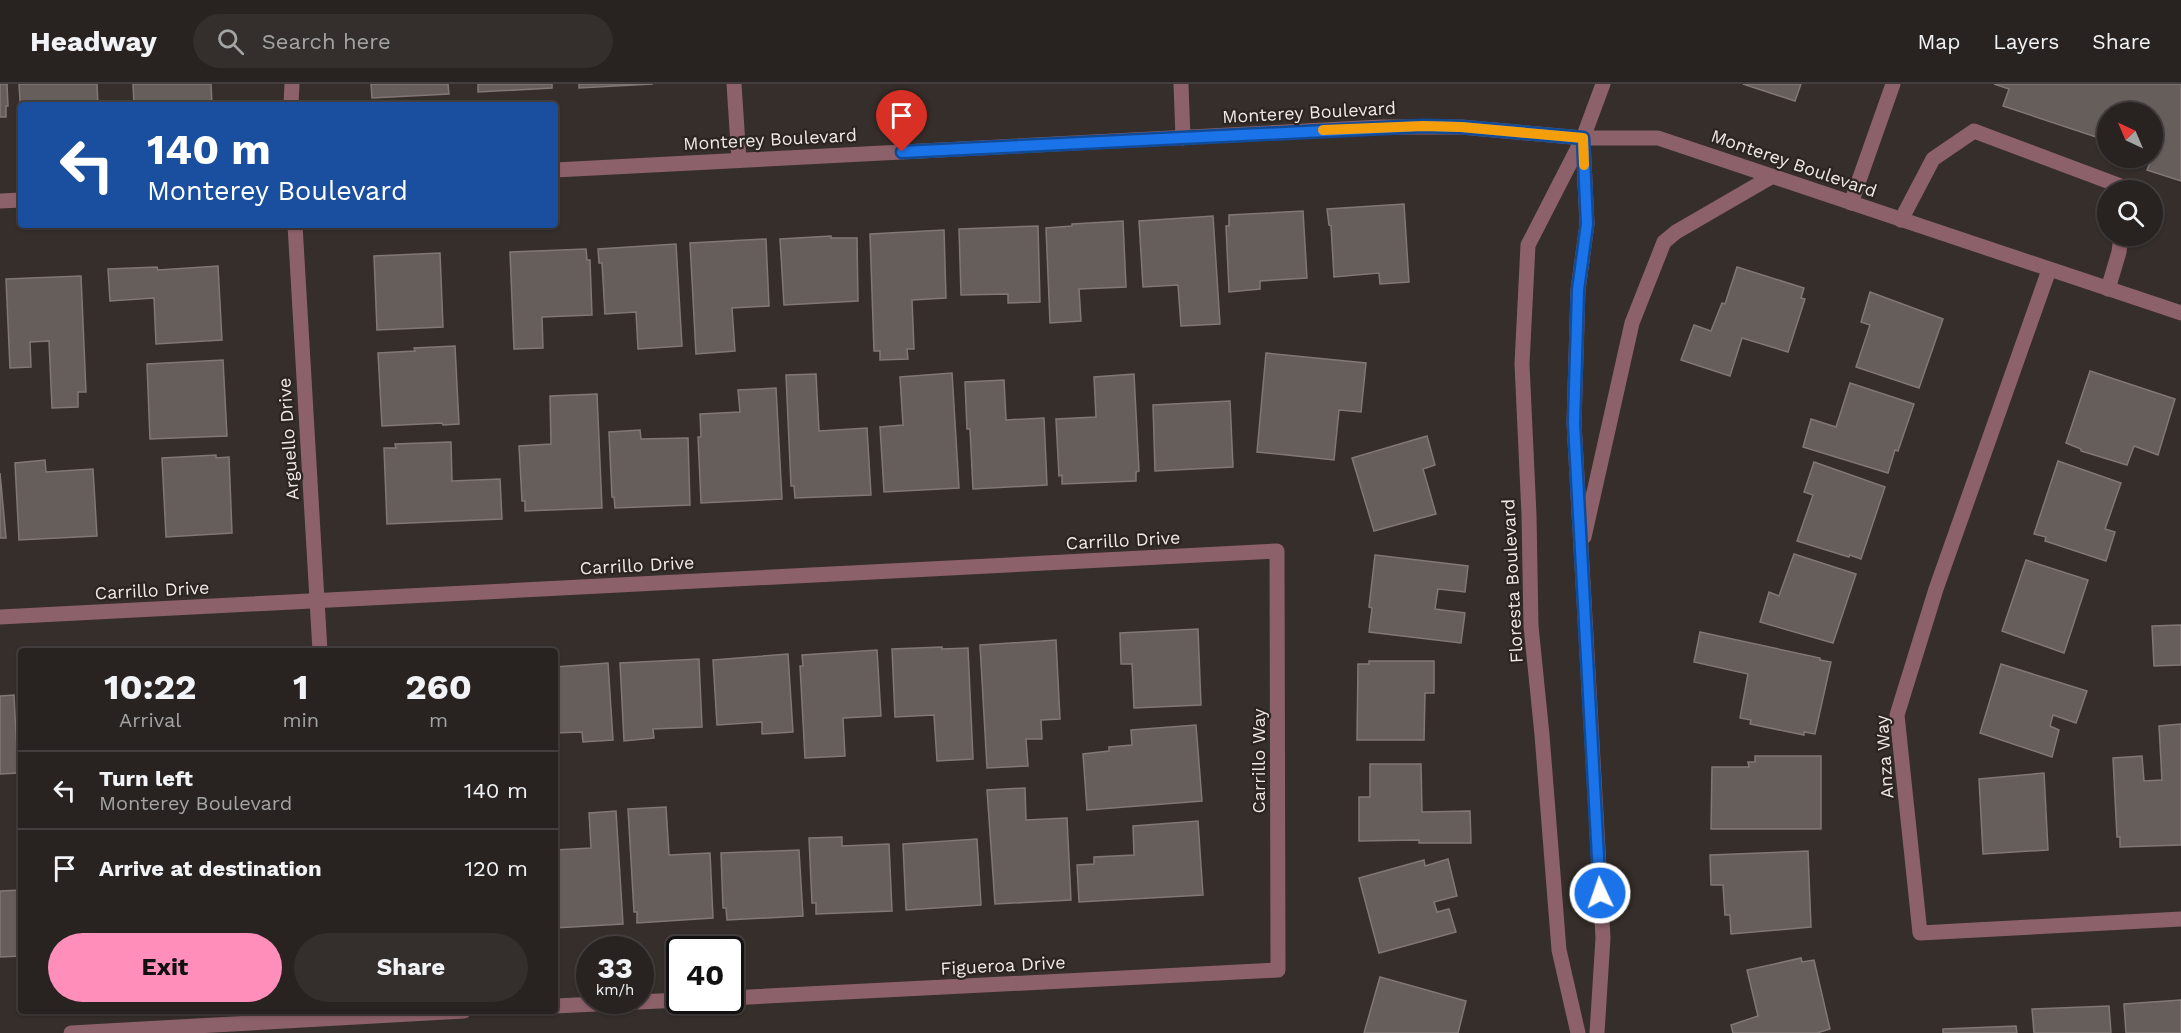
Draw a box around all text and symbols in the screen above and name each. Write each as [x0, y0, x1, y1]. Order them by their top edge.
search box [193, 14, 613, 68]
text: Headway [30, 25, 157, 58]
icon: search [214, 25, 247, 58]
text: Search here [262, 29, 391, 54]
text: Map [1917, 29, 1960, 54]
text: Layers [1993, 29, 2059, 54]
text: Share [2092, 29, 2151, 54]
pin [876, 90, 927, 152]
street label: Monterey Boulevard [1222, 97, 1396, 127]
icon: arrive [885, 99, 918, 132]
north arrow [2097, 102, 2163, 168]
map controls [2097, 102, 2163, 246]
street label: Monterey Boulevard [683, 124, 857, 154]
text: 140 m [147, 125, 271, 174]
street label: Monterey Boulevard [1708, 125, 1880, 201]
icon: left [48, 126, 126, 204]
text: Monterey Boulevard [147, 175, 408, 207]
button: search [2097, 180, 2163, 246]
street label: Arguello Drive [273, 377, 303, 501]
street label: Floresta Boulevard [1497, 498, 1527, 664]
street label: Carrillo Drive [1065, 527, 1181, 553]
street label: Carrillo Drive [579, 552, 695, 578]
street label: Carrillo Drive [94, 577, 210, 603]
text: 10:22 [104, 666, 196, 708]
text: 1 [293, 666, 309, 708]
text: 260 [405, 666, 472, 708]
text: Arrival [119, 708, 181, 732]
text: min [282, 708, 319, 732]
text: m [429, 708, 448, 732]
street label: Carrillo Way [1248, 708, 1269, 814]
street label: Anza Way [1871, 714, 1897, 799]
text: Turn left [99, 766, 193, 791]
icon: left [48, 774, 81, 807]
text: 140 m [464, 778, 528, 803]
text: Monterey Boulevard [99, 791, 292, 815]
icon: arrive [48, 852, 81, 885]
text: Arrive at destination [99, 856, 322, 881]
text: 120 m [464, 856, 528, 881]
position arrow [1568, 861, 1632, 925]
button: Exit [48, 933, 282, 1002]
button: Share [294, 933, 528, 1002]
speed limit sign: 40 [666, 936, 744, 1014]
text: 33 [597, 950, 633, 985]
street label: Figueroa Drive [940, 951, 1066, 979]
text: km/h [596, 981, 634, 999]

